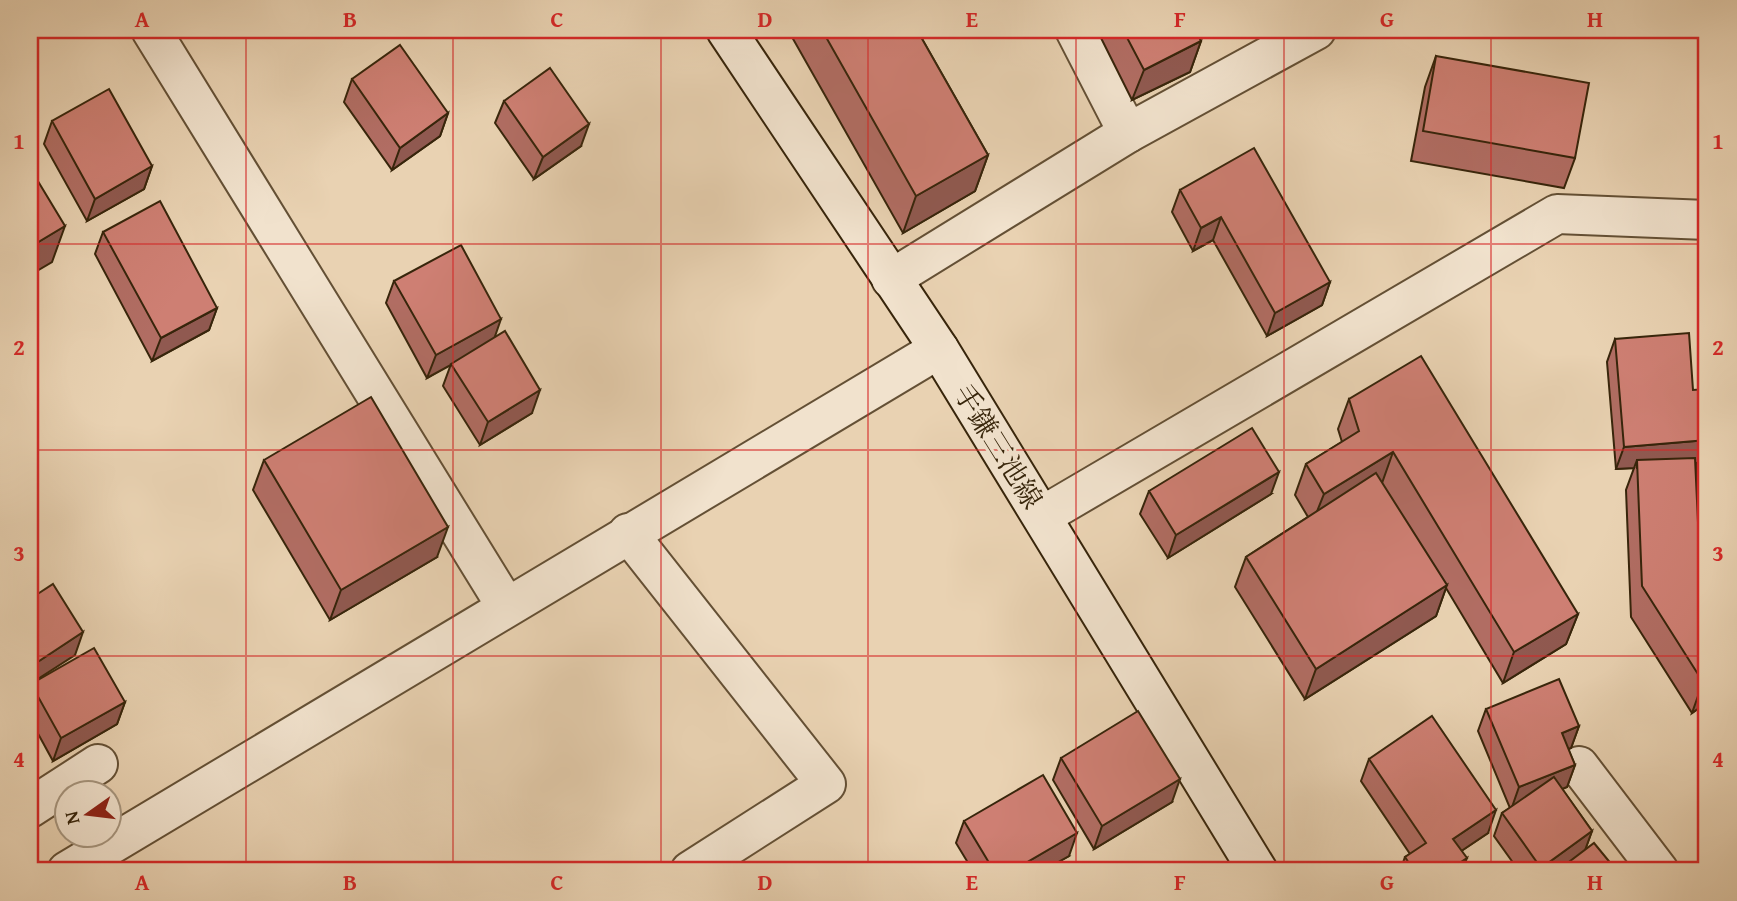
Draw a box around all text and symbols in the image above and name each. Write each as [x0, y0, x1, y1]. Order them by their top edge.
text: A [135, 2, 150, 35]
text: B [343, 2, 357, 35]
text: C [550, 2, 564, 35]
text: D [758, 2, 773, 35]
text: E [966, 2, 978, 35]
text: F [1174, 2, 1186, 35]
text: G [1380, 2, 1394, 35]
text: H [1587, 2, 1603, 35]
text: 1 [13, 124, 25, 157]
text: 1 [1712, 124, 1724, 157]
text: 2 [13, 330, 25, 363]
text: 2 [1712, 330, 1724, 363]
street label: 手鎌三池線 [945, 376, 1053, 516]
text: 3 [13, 536, 25, 569]
text: 3 [1712, 536, 1724, 569]
text: 4 [13, 742, 25, 775]
text: 4 [1712, 742, 1724, 775]
north arrow [52, 778, 122, 848]
text: N [56, 808, 87, 828]
text: A [135, 865, 150, 898]
text: B [343, 865, 357, 898]
text: C [550, 865, 564, 898]
text: D [758, 865, 773, 898]
text: E [966, 865, 978, 898]
text: F [1174, 865, 1186, 898]
text: G [1380, 865, 1394, 898]
text: H [1587, 865, 1603, 898]

